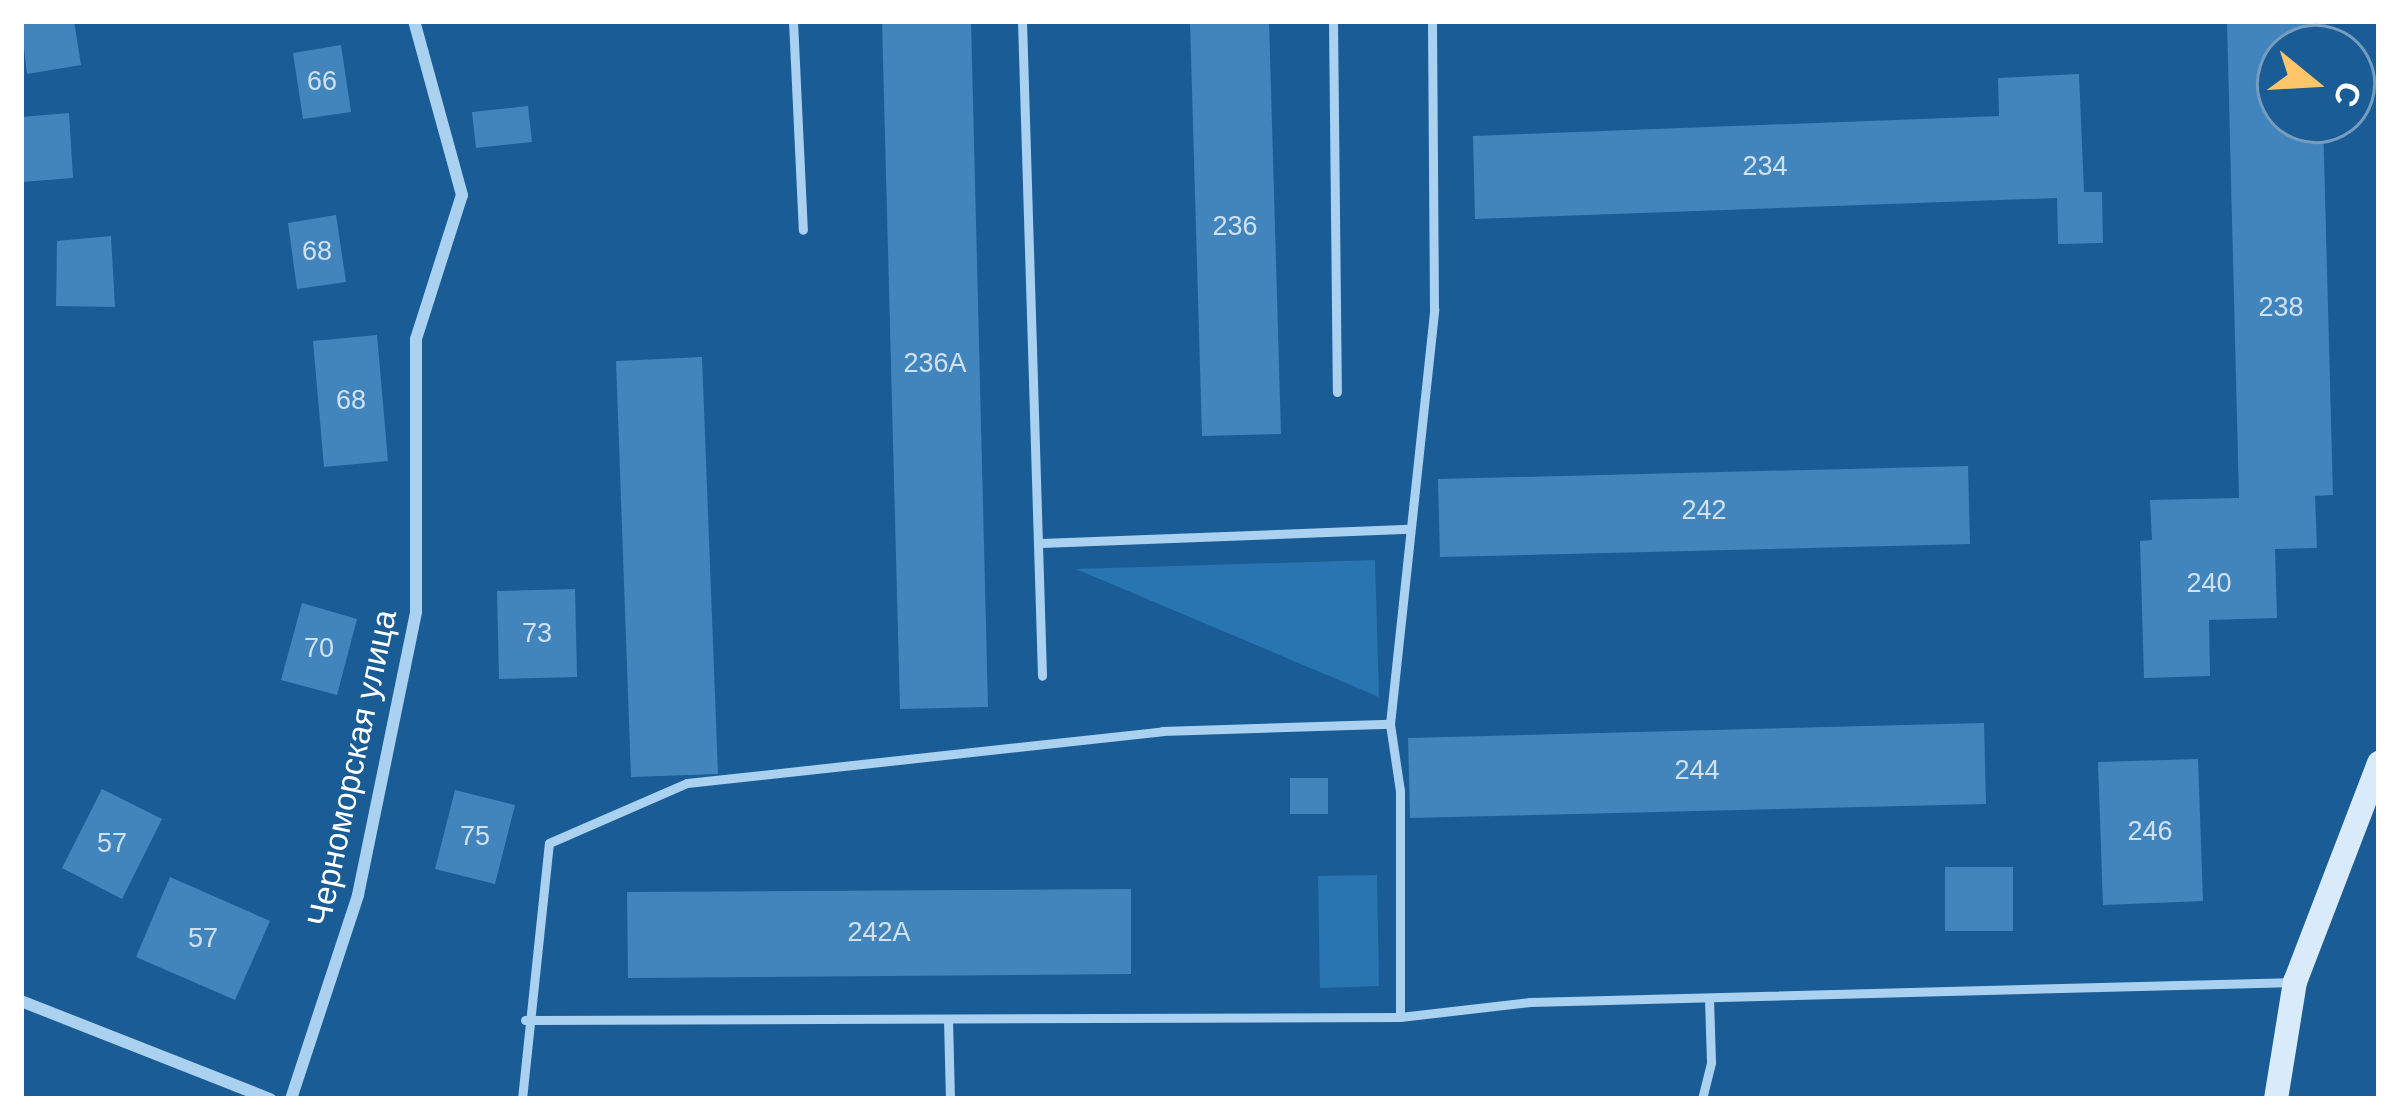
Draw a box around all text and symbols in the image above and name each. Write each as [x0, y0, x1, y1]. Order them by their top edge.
north arrow [2256, 24, 2376, 144]
house number: 66 [307, 66, 337, 98]
text: С [2327, 77, 2369, 111]
house number: 234 [1742, 151, 1788, 183]
house number: 236 [1212, 211, 1258, 243]
house number: 68 [302, 236, 332, 268]
house number: 238 [2258, 292, 2304, 324]
house number: 236А [903, 348, 967, 380]
house number: 68 [336, 385, 366, 417]
house number: 242 [1681, 495, 1727, 527]
house number: 240 [2186, 568, 2232, 600]
street label: Черноморская улица [299, 606, 405, 930]
house number: 73 [522, 618, 552, 650]
house number: 70 [304, 633, 334, 665]
house number: 244 [1674, 755, 1720, 787]
house number: 246 [2127, 816, 2173, 848]
house number: 75 [460, 821, 490, 853]
house number: 57 [97, 828, 127, 860]
house number: 242А [847, 917, 911, 949]
house number: 57 [188, 923, 218, 955]

